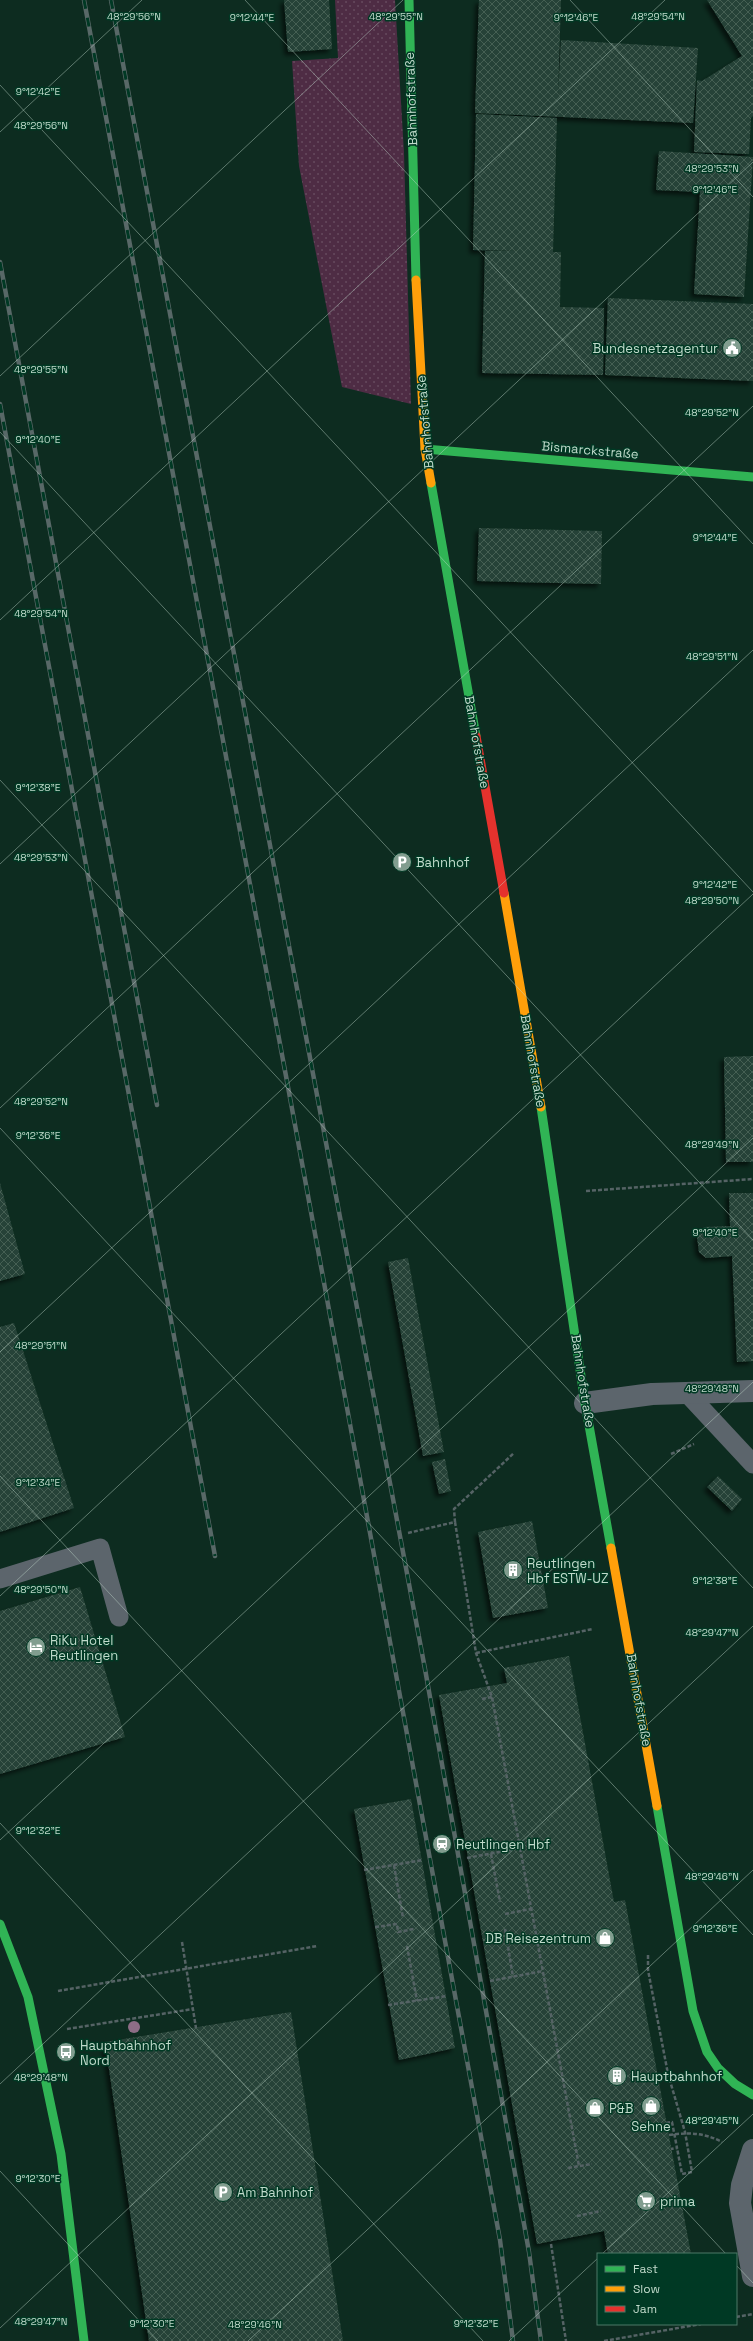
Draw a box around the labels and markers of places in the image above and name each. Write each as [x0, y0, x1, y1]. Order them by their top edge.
public building icon: Bundesnetzagentur [721, 337, 743, 359]
place label: Bundesnetzagentur [592, 340, 718, 357]
parking icon: Bahnhof [391, 851, 413, 873]
place label: Bahnhof [416, 854, 470, 871]
place label: Reutlingen Hbf ESTW-UZ [527, 1555, 609, 1587]
building icon: Reutlingen Hbf ESTW-UZ [502, 1559, 524, 1581]
place label: RiKu Hotel Reutlingen [50, 1632, 118, 1664]
hotel icon: RiKu Hotel Reutlingen [25, 1636, 47, 1658]
station icon: Reutlingen Hbf [431, 1833, 453, 1855]
place label: Reutlingen Hbf [456, 1836, 550, 1853]
shop icon: DB Reisezentrum [594, 1927, 616, 1949]
place label: DB Reisezentrum [485, 1930, 591, 1947]
place label: Hauptbahnhof Nord [80, 2037, 171, 2069]
bus stop icon: Hauptbahnhof Nord [55, 2041, 77, 2063]
building icon: Hauptbahnhof [606, 2065, 628, 2087]
place label: Hauptbahnhof [631, 2068, 722, 2085]
shop icon: Sehne [640, 2095, 662, 2117]
shop icon: P&B [584, 2097, 606, 2119]
place label: P&B [609, 2100, 633, 2117]
place label: Sehne [631, 2118, 671, 2135]
parking icon: Am Bahnhof [212, 2181, 234, 2203]
place label: Am Bahnhof [237, 2184, 313, 2201]
supermarket icon: prima [635, 2190, 657, 2212]
place label: prima [660, 2193, 696, 2210]

